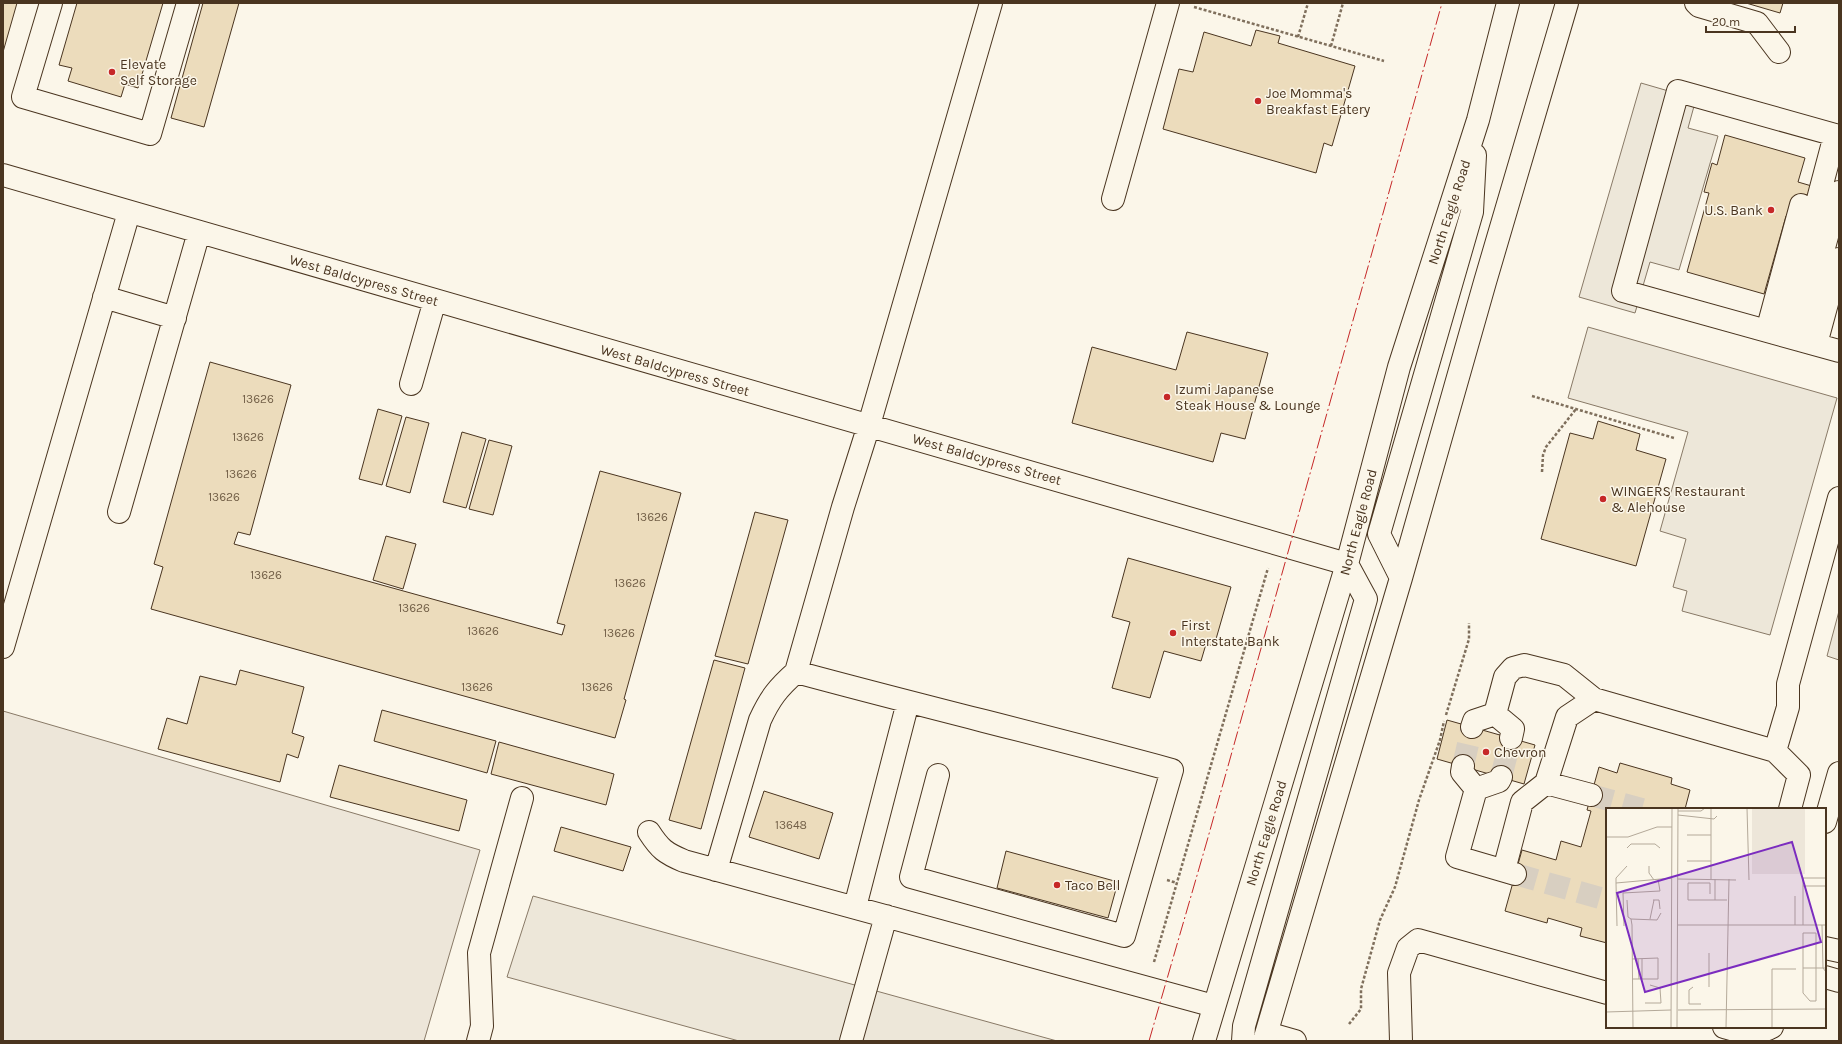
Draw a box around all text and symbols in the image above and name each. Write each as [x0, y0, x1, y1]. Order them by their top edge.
scale bar [1706, 8, 1795, 34]
text: 20 m [1712, 15, 1740, 29]
place label: Elevate Self Storage [120, 56, 197, 89]
marker: Elevate Self Storage [107, 67, 117, 77]
place label: Joe Momma's Breakfast Eatery [1266, 85, 1371, 118]
marker: Joe Momma's Breakfast Eatery [1253, 96, 1263, 106]
street label: North Eagle Road [1424, 157, 1474, 267]
place label: U.S. Bank [1704, 202, 1763, 219]
marker: U.S. Bank [1766, 205, 1776, 215]
street label: West Baldcypress Street [287, 251, 440, 310]
street label: West Baldcypress Street [598, 341, 751, 400]
place label: Izumi Japanese Steak House & Lounge [1175, 381, 1321, 414]
house number: 13626 [242, 392, 274, 406]
marker: Izumi Japanese Steak House & Lounge [1162, 392, 1172, 402]
house number: 13626 [232, 430, 264, 444]
street label: West Baldcypress Street [910, 430, 1063, 489]
house number: 13626 [225, 467, 257, 481]
street label: North Eagle Road [1336, 467, 1381, 577]
place label: WINGERS Restaurant & Alehouse [1611, 483, 1745, 516]
house number: 13626 [208, 490, 240, 504]
marker: WINGERS Restaurant & Alehouse [1598, 494, 1608, 504]
house number: 13626 [636, 510, 668, 524]
house number: 13626 [250, 568, 282, 582]
house number: 13626 [614, 576, 646, 590]
house number: 13626 [398, 601, 430, 615]
place label: First Interstate Bank [1181, 617, 1280, 650]
house number: 13626 [467, 624, 499, 638]
house number: 13626 [603, 626, 635, 640]
marker: First Interstate Bank [1168, 628, 1178, 638]
house number: 13626 [461, 680, 493, 694]
house number: 13626 [581, 680, 613, 694]
place label: Chevron [1494, 744, 1546, 761]
marker: Chevron [1481, 747, 1491, 757]
street label: North Eagle Road [1242, 778, 1291, 888]
inset map [1606, 808, 1826, 1028]
house number: 13648 [775, 818, 807, 832]
place label: Taco Bell [1065, 877, 1120, 894]
marker: Taco Bell [1052, 880, 1062, 890]

